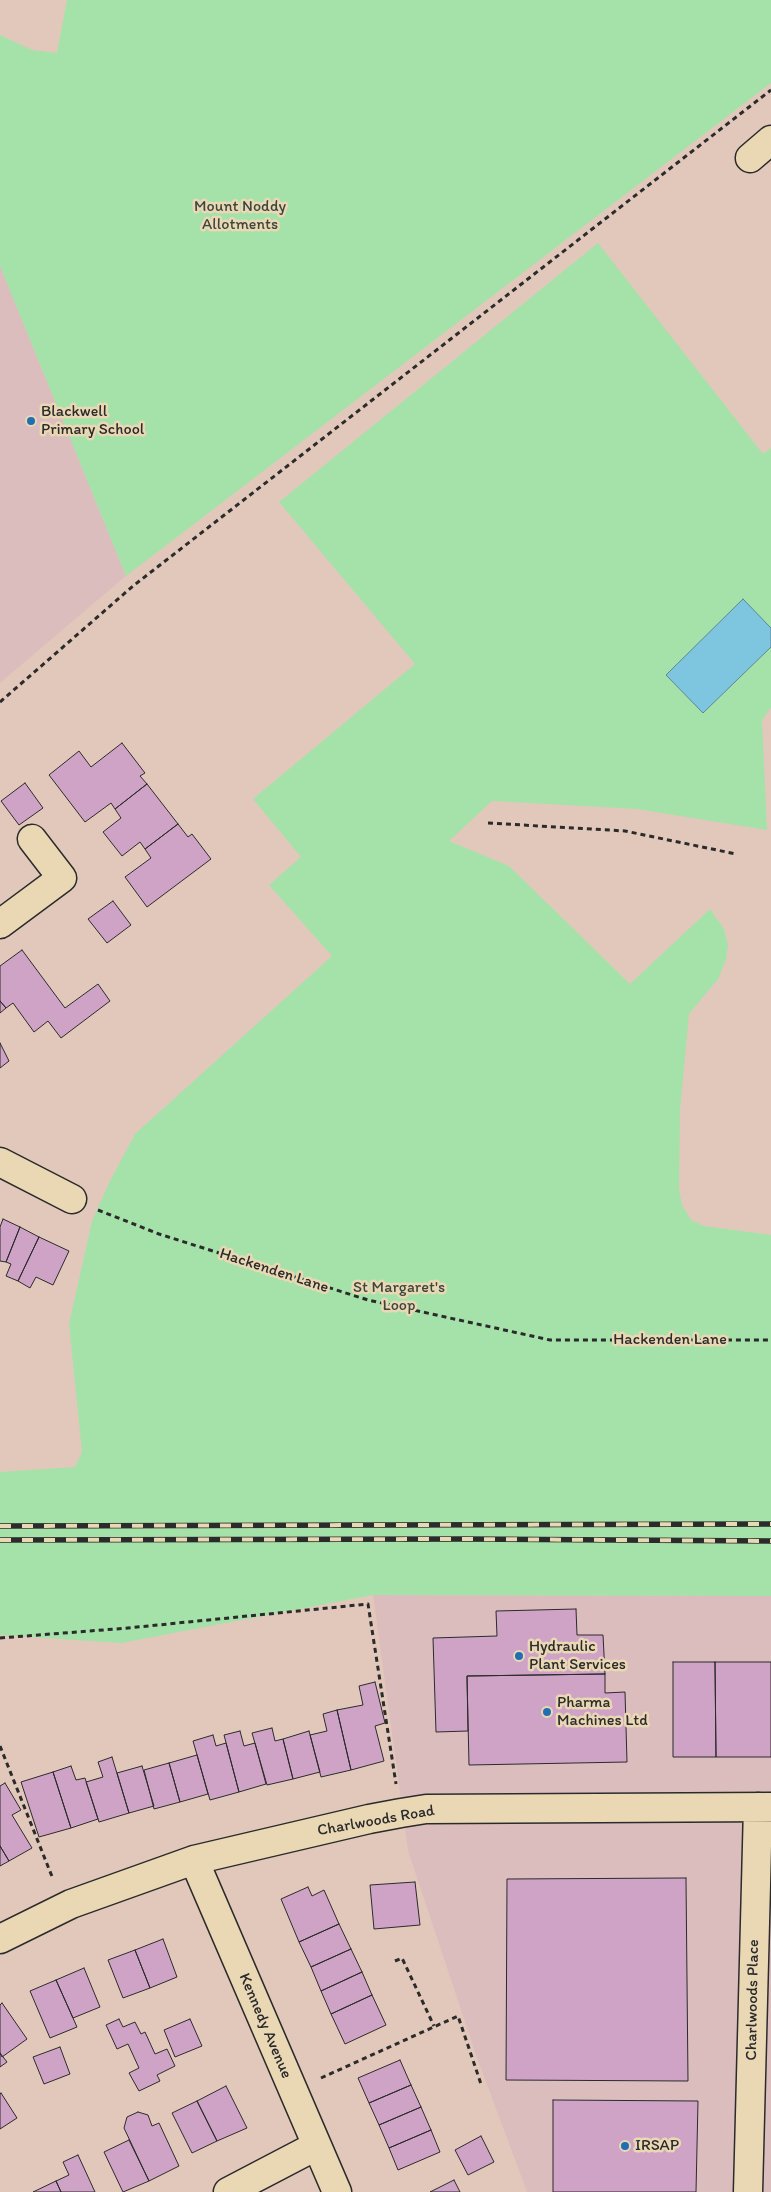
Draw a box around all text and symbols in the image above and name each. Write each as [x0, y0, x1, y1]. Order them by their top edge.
park label: Mount Noddy Allotments [194, 197, 286, 235]
place label: Blackwell Primary School [41, 402, 144, 440]
marker: Blackwell Primary School [25, 415, 37, 427]
street label: Hackenden Lane [217, 1244, 331, 1298]
park label: St Margaret's Loop [353, 1278, 445, 1316]
street label: Hackenden Lane [613, 1330, 727, 1350]
place label: Hydraulic Plant Services [529, 1637, 626, 1675]
marker: Hydraulic Plant Services [513, 1650, 525, 1662]
place label: Pharma Machines Ltd [557, 1693, 648, 1731]
marker: Pharma Machines Ltd [541, 1706, 553, 1718]
street label: Charlwoods Road [316, 1801, 436, 1841]
street label: Charlwoods Place [742, 1939, 764, 2061]
street label: Kennedy Avenue [234, 1970, 296, 2082]
place label: IRSAP [635, 2136, 679, 2156]
marker: IRSAP [619, 2140, 631, 2152]

